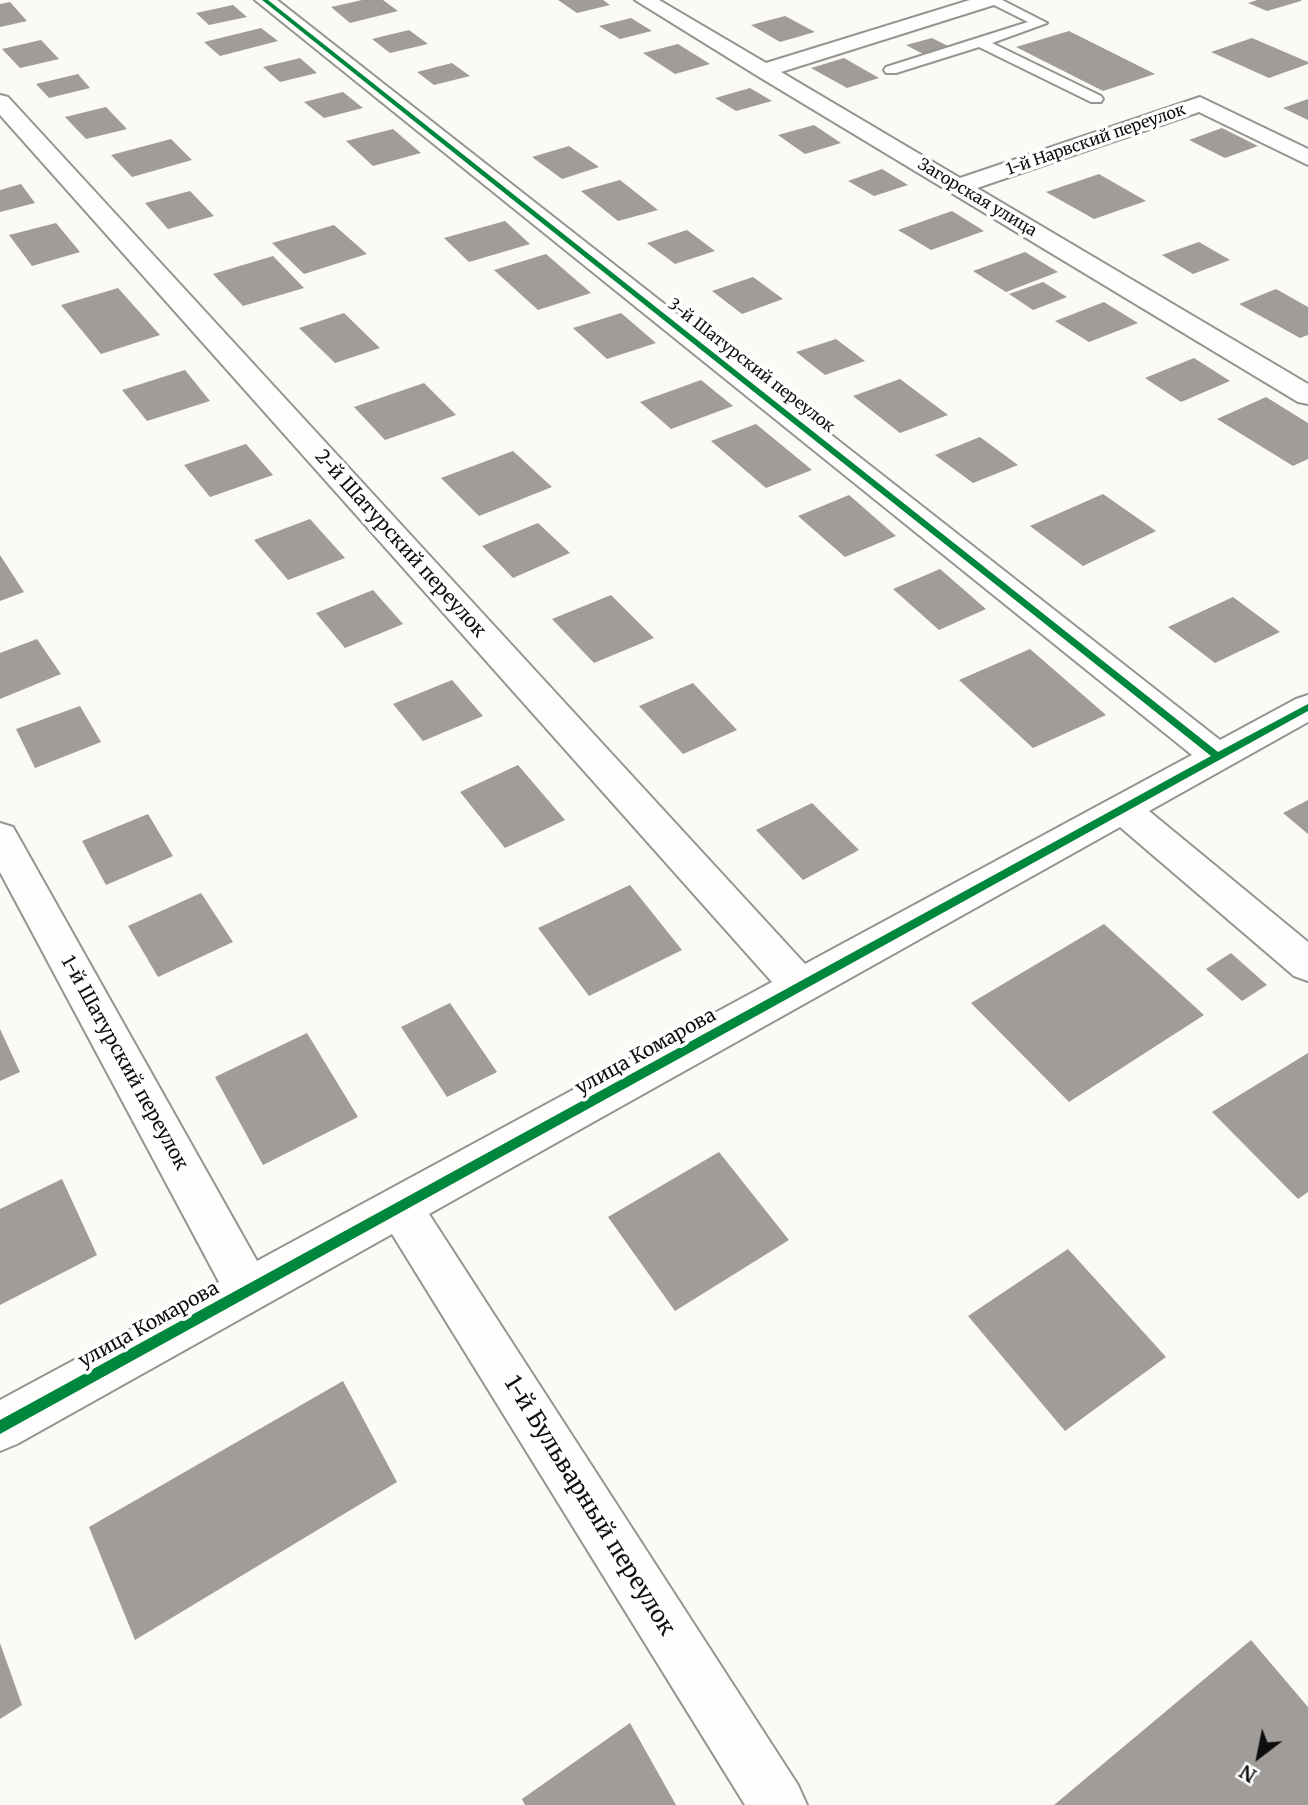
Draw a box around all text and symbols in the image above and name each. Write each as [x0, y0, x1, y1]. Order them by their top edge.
street label: 1-й Нарвский переулок [1004, 100, 1188, 180]
street label: Загорская улица [914, 155, 1040, 241]
street label: 3-й Шатурский переулок [664, 295, 838, 437]
street label: 2-й Шатурский переулок [310, 446, 490, 642]
street label: 1-й Шатурский переулок [55, 952, 193, 1174]
street label: улица Комарова [572, 1004, 720, 1100]
street label: улица Комарова [75, 1277, 223, 1373]
street label: 1-й Бульварный переулок [498, 1371, 680, 1641]
north arrow [1224, 1721, 1294, 1791]
text: N [1235, 1760, 1261, 1788]

